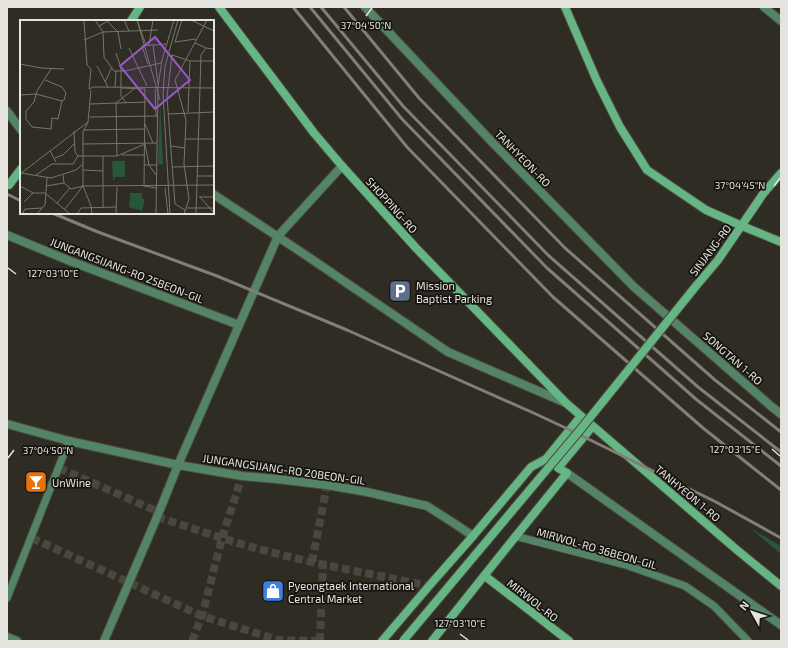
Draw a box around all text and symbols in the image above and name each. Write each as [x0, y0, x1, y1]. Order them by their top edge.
text: 37°04'50"N [341, 19, 391, 31]
inset map [20, 20, 214, 214]
street label: TANHYEON-RO [493, 127, 553, 189]
street label: SHOPPING-RO [364, 174, 420, 236]
text: 37°04'45"N [715, 179, 765, 191]
street label: SINJANG-RO [686, 222, 734, 278]
street label: JUNGANGSIJANG-RO 25BEON-GIL [48, 235, 206, 305]
text: 127°03'10"E [27, 267, 79, 279]
parking icon: Mission Baptist Parking [387, 278, 413, 304]
place label: Mission Baptist Parking [416, 279, 492, 305]
street label: SONGTAN 1-RO [701, 329, 765, 387]
text: 127°03'15"E [710, 443, 761, 455]
text: 37°04'50"N [23, 444, 73, 456]
street label: JUNGANGSIJANG-RO 20BEON-GIL [202, 451, 367, 487]
street label: TANHYEON 1-RO [653, 462, 723, 524]
bar icon: UnWine [23, 469, 49, 495]
place label: UnWine [52, 476, 91, 489]
street label: MIRWOL-RO 36BEON-GIL [535, 525, 659, 572]
street label: MIRWOL-RO [505, 576, 561, 624]
shop icon: Pyeongtaek International Central Market [260, 578, 286, 604]
place label: Pyeongtaek International Central Market [288, 579, 415, 605]
north arrow [732, 592, 772, 632]
text: N [736, 598, 751, 613]
text: 127°03'10"E [434, 617, 486, 629]

